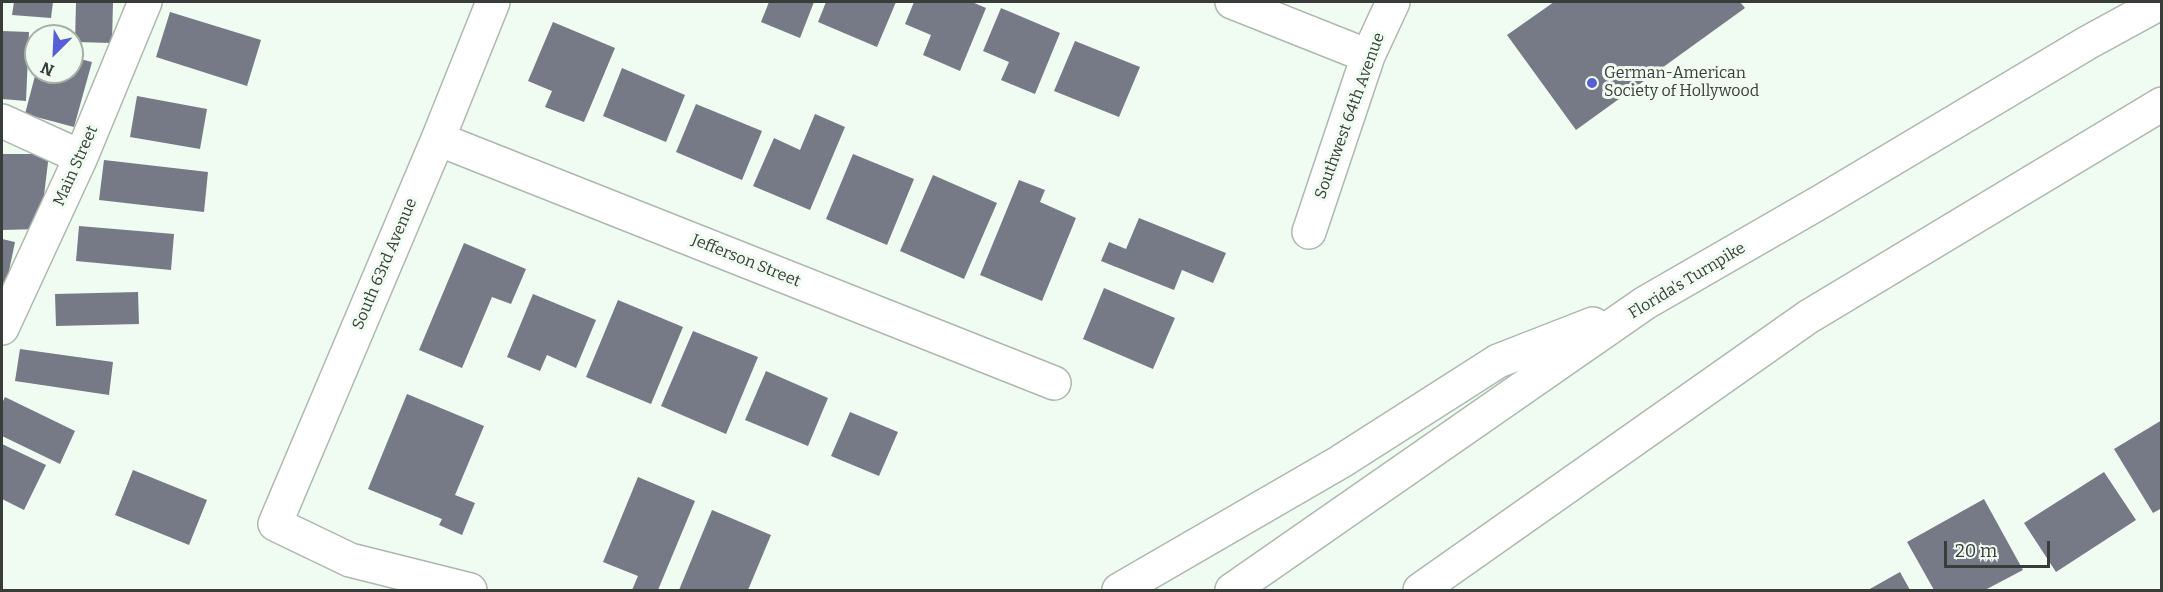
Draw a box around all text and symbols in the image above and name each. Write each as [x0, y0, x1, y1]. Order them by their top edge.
north arrow [24, 24, 84, 84]
street label: Southwest 64th Avenue [1311, 30, 1389, 202]
text: N [38, 58, 57, 80]
place label: German-American Society of Hollywood [1604, 64, 1759, 102]
marker: German-American Society of Hollywood [1585, 76, 1599, 90]
street label: Main Street [50, 123, 102, 209]
street label: South 63rd Avenue [349, 195, 421, 333]
street label: Jefferson Street [689, 230, 803, 292]
street label: Florida's Turnpike [1625, 239, 1749, 323]
scale bar [1947, 529, 2054, 567]
text: 20 m [1955, 540, 1997, 562]

